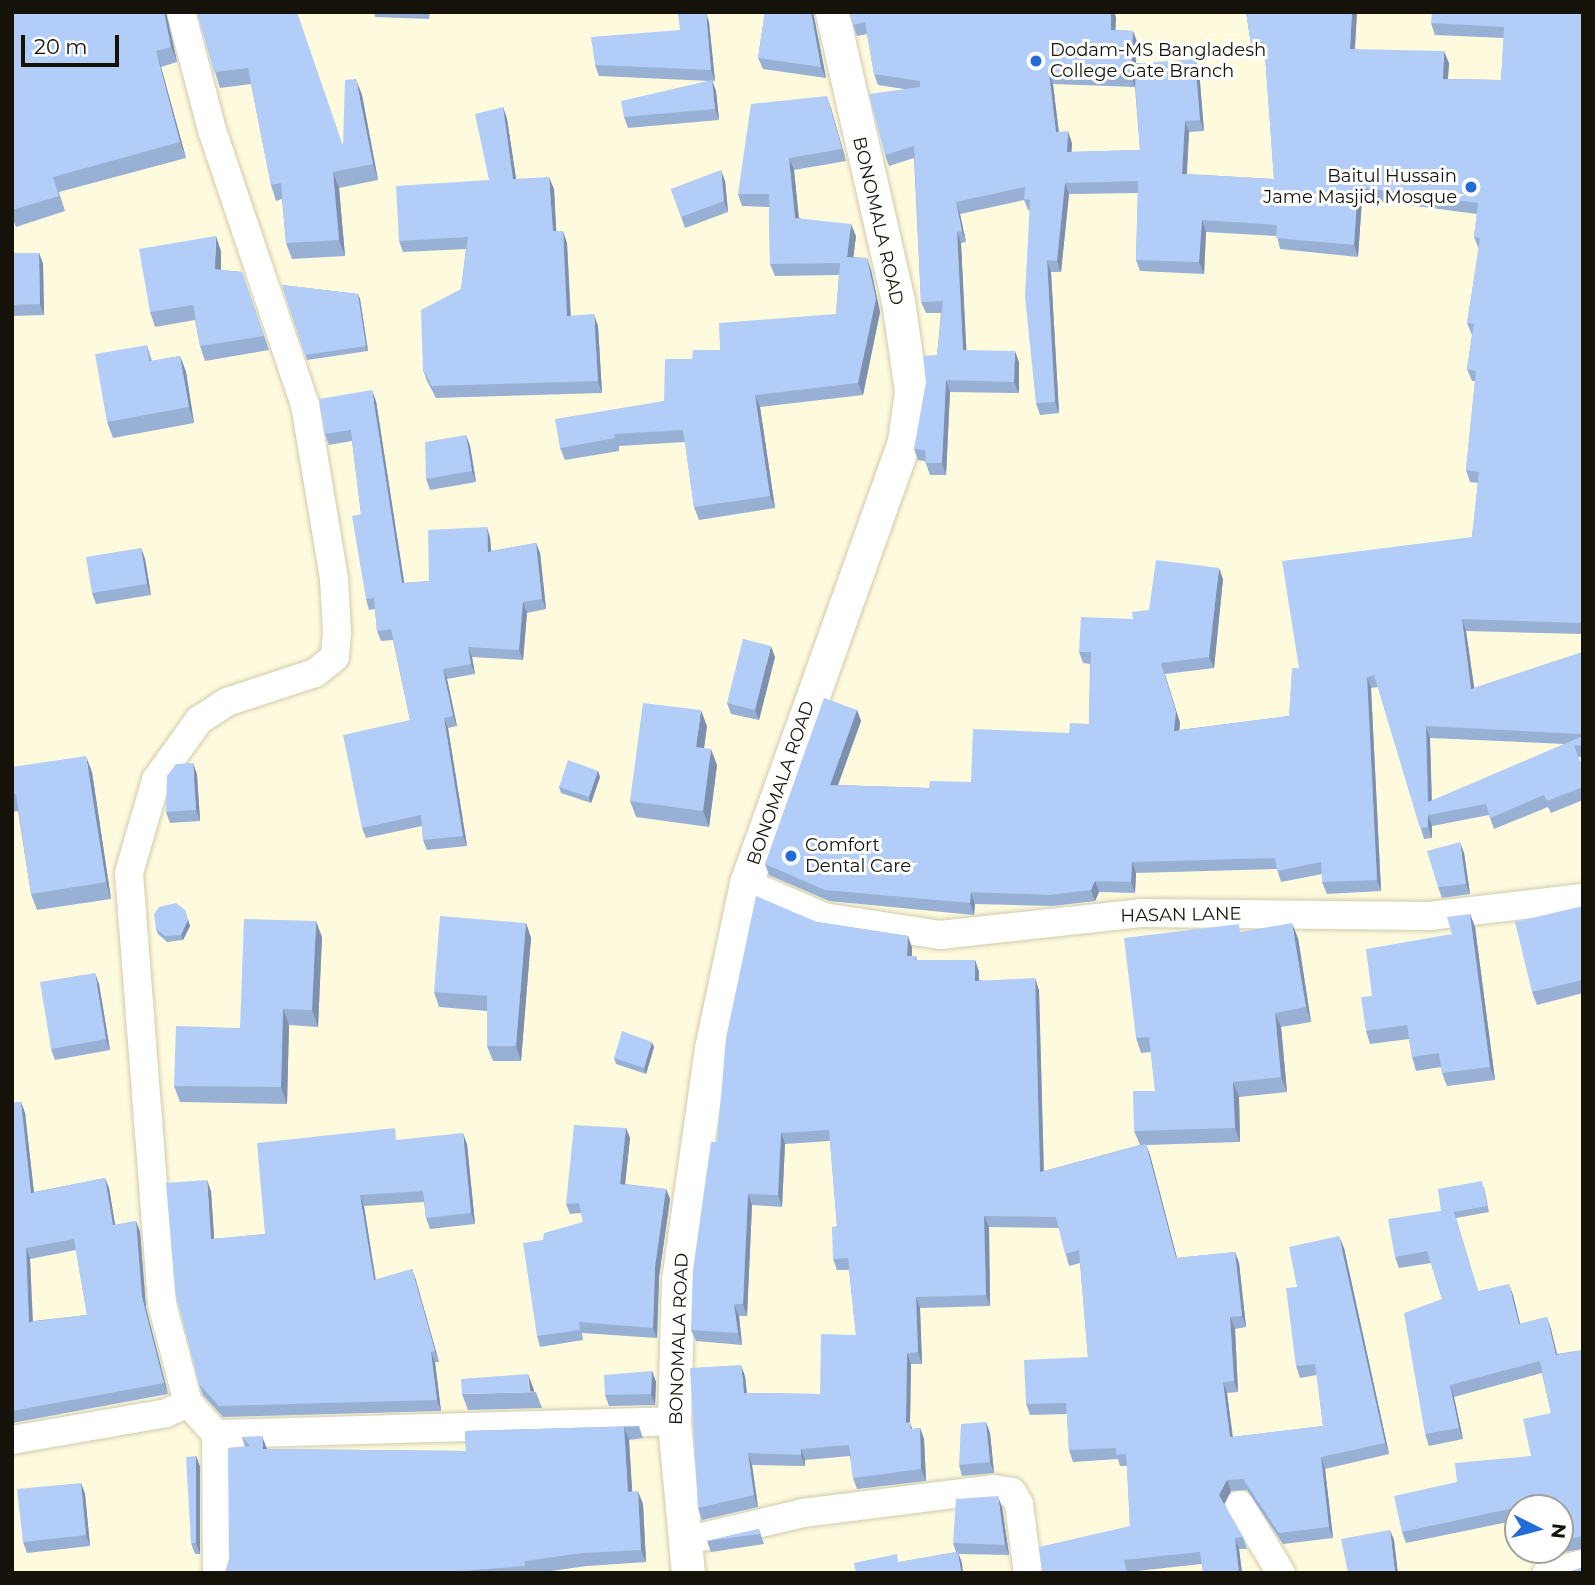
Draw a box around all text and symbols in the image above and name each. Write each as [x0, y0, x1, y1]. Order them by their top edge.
scale bar [24, 21, 122, 65]
text: 20 m [34, 34, 88, 59]
place label: Dodam-MS Bangladesh College Gate Branch [1050, 40, 1266, 82]
marker: Dodam-MS Bangladesh College Gate Branch [1028, 53, 1044, 69]
street label: BONOMALA ROAD [848, 135, 908, 307]
place label: Baitul Hussain Jame Masjid, Mosque [1263, 166, 1457, 208]
marker: Baitul Hussain Jame Masjid, Mosque [1463, 179, 1479, 195]
street label: BONOMALA ROAD [743, 698, 819, 868]
place label: Comfort Dental Care [805, 835, 911, 878]
marker: Comfort Dental Care [783, 848, 799, 864]
street label: HASAN LANE [1120, 903, 1242, 927]
street label: BONOMALA ROAD [665, 1252, 693, 1426]
north arrow [1504, 1494, 1574, 1564]
text: N [1546, 1522, 1571, 1540]

